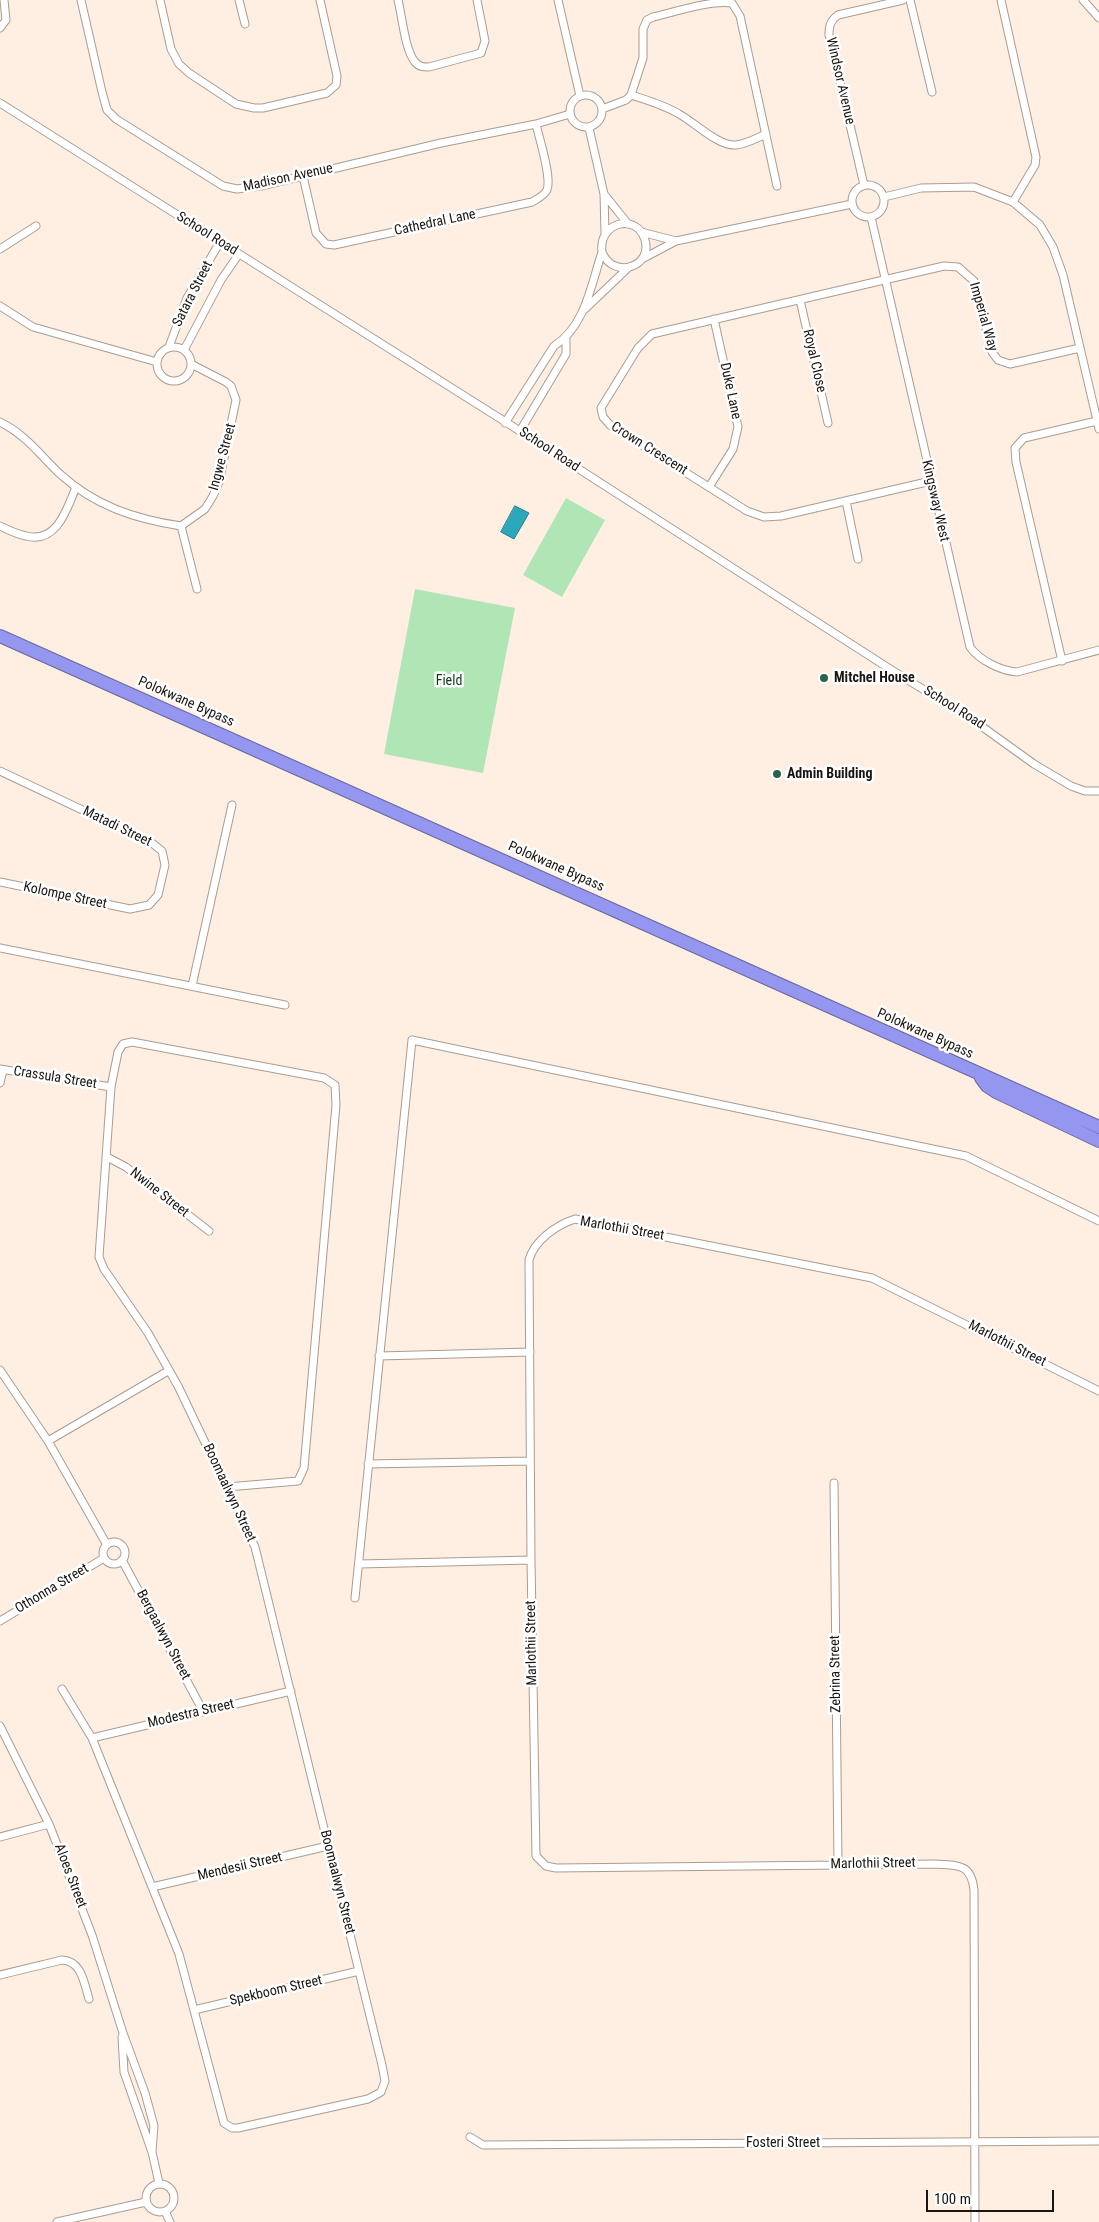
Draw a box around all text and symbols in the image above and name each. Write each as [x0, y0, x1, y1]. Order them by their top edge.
street label: Windsor Avenue [822, 36, 858, 126]
street label: Madison Avenue [242, 160, 334, 196]
street label: Cathedral Lane [393, 206, 477, 240]
street label: School Road [173, 209, 241, 259]
street label: Satara Street [169, 258, 217, 330]
street label: Imperial Way [965, 281, 1001, 353]
street label: Royal Close [799, 328, 829, 394]
street label: Duke Lane [716, 361, 744, 421]
street label: Crown Crescent [608, 419, 690, 479]
street label: Ingwe Street [206, 422, 240, 492]
street label: School Road [515, 424, 583, 476]
street label: Kingsway West [917, 459, 953, 543]
place label: Mitchel House [834, 670, 915, 686]
marker: Mitchel House [818, 672, 830, 684]
street label: Polokwane Bypass [135, 673, 237, 731]
park label: Field [436, 673, 462, 689]
street label: School Road [920, 683, 988, 733]
place label: Admin Building [787, 766, 873, 782]
marker: Admin Building [771, 768, 783, 780]
street label: Matadi Street [80, 803, 154, 851]
street label: Polokwane Bypass [505, 838, 607, 896]
street label: Kolompe Street [22, 879, 108, 913]
street label: Polokwane Bypass [874, 1005, 976, 1063]
street label: Crassula Street [12, 1063, 98, 1093]
street label: Nwine Street [126, 1165, 192, 1221]
street label: Marlothii Street [579, 1213, 665, 1245]
street label: Marlothii Street [965, 1317, 1049, 1371]
street label: Boomaalwyn Street [199, 1441, 259, 1545]
street label: Othonna Street [12, 1561, 92, 1617]
street label: Bergaalwyn Street [132, 1587, 194, 1683]
street label: Marlothii Street [523, 1600, 541, 1686]
street label: Zebrina Street [827, 1635, 845, 1713]
street label: Modestra Street [146, 1696, 236, 1732]
street label: Boomaalwyn Street [316, 1828, 358, 1936]
street label: Aloes Street [50, 1842, 90, 1910]
street label: Mendesii Street [196, 1849, 284, 1885]
street label: Marlothii Street [830, 1855, 916, 1873]
street label: Spekboom Street [228, 1972, 324, 2010]
street label: Fosteri Street [746, 2135, 820, 2151]
scale bar [929, 2180, 1056, 2212]
text: 100 m [934, 2190, 971, 2208]

